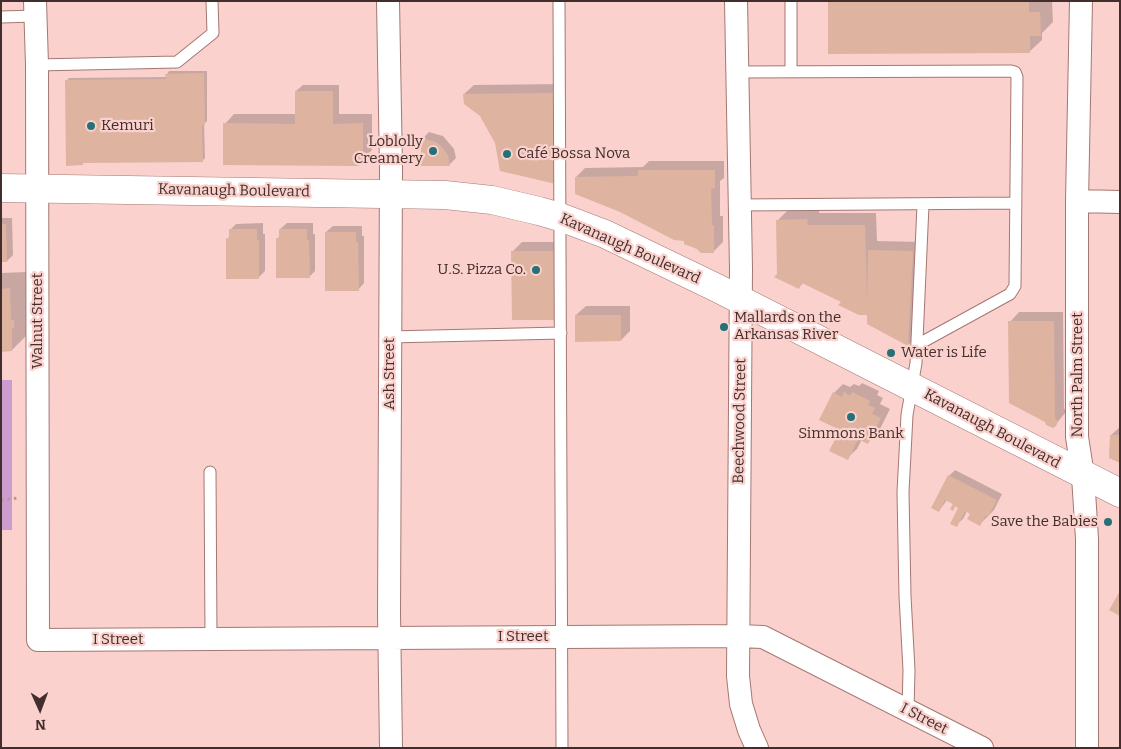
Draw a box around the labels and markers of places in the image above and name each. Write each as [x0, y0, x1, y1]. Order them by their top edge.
place label: Kemuri [101, 117, 154, 135]
marker: Kemuri [85, 120, 97, 132]
place label: Loblolly Creamery [354, 133, 423, 168]
marker: Loblolly Creamery [427, 145, 439, 157]
place label: Café Bossa Nova [517, 145, 630, 163]
marker: Café Bossa Nova [501, 148, 513, 160]
place label: U.S. Pizza Co. [437, 261, 526, 279]
marker: U.S. Pizza Co. [530, 264, 542, 276]
place label: Mallards on the Arkansas River [734, 309, 841, 344]
marker: Mallards on the Arkansas River [718, 321, 730, 333]
place label: Water is Life [901, 344, 987, 362]
marker: Water is Life [885, 347, 897, 359]
marker: Simmons Bank [845, 411, 857, 423]
place label: Simmons Bank [798, 425, 904, 443]
place label: Save the Babies [991, 513, 1098, 531]
marker: Save the Babies [1102, 516, 1114, 528]

